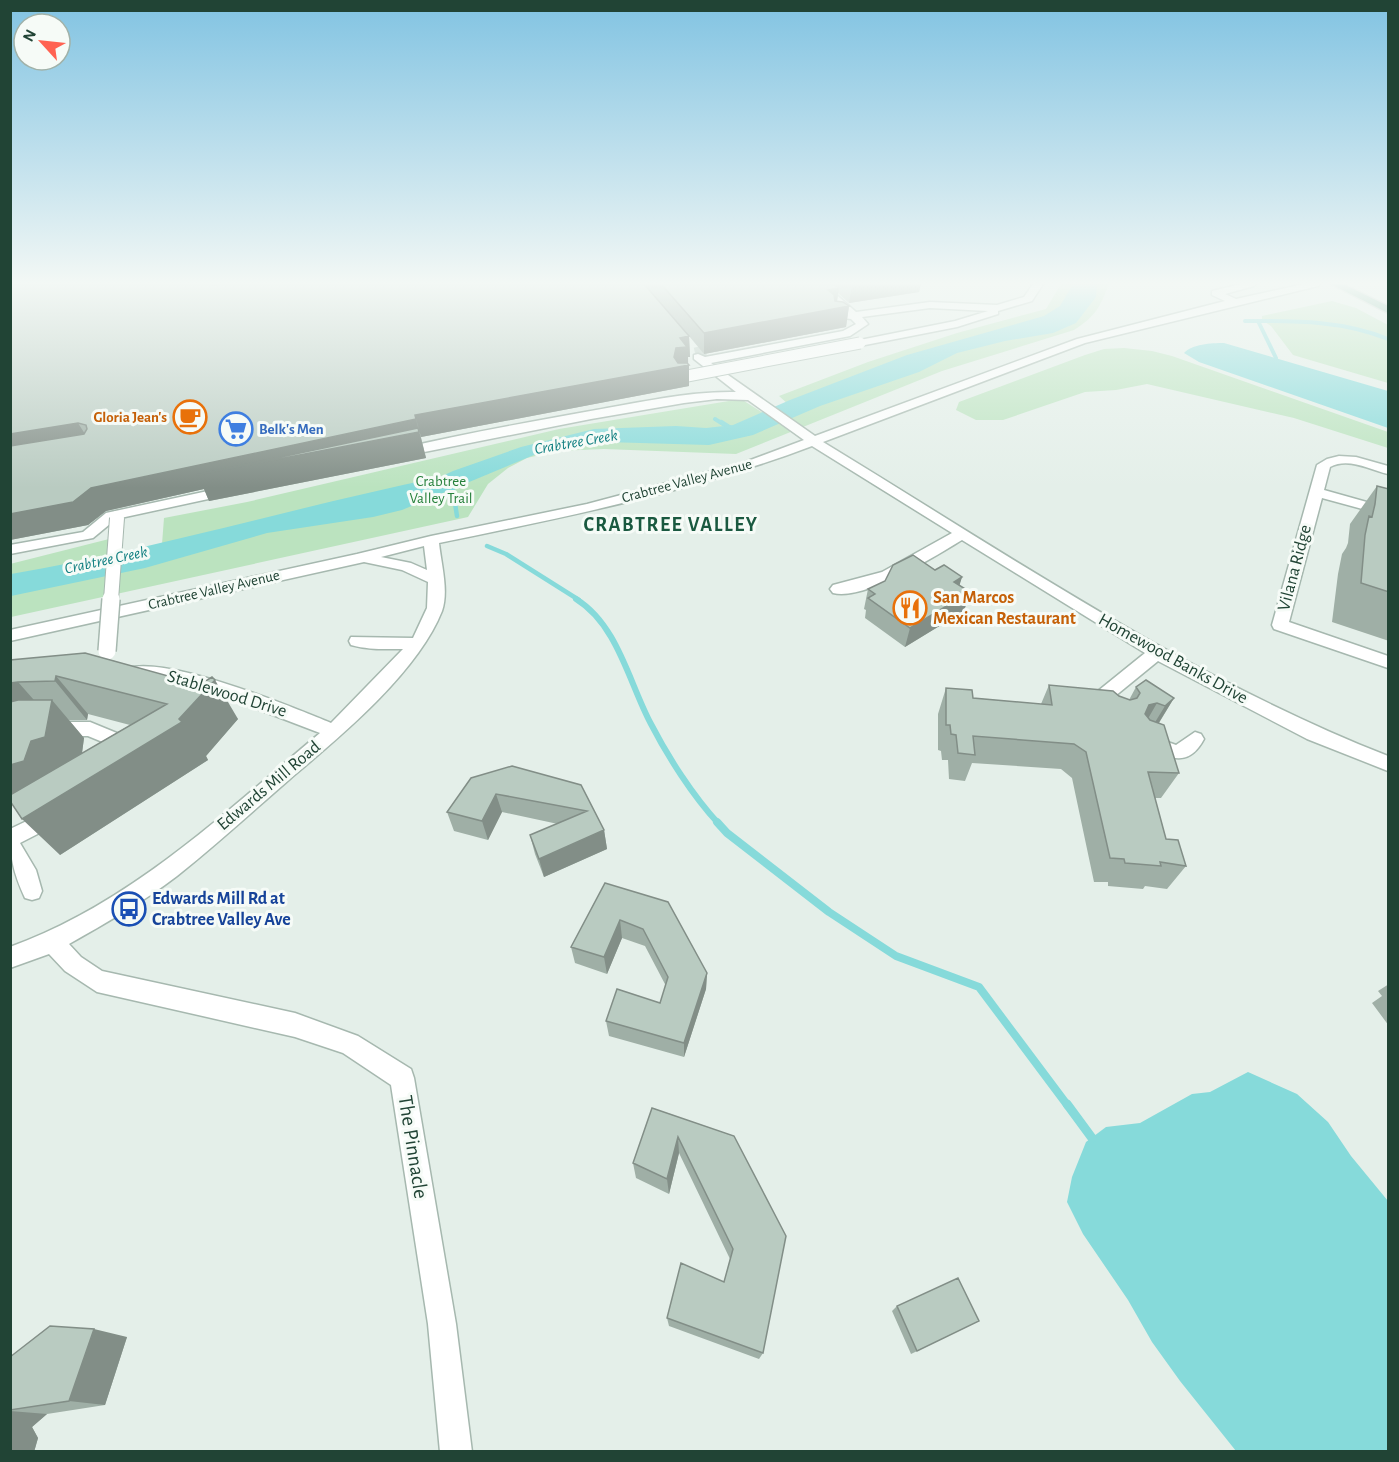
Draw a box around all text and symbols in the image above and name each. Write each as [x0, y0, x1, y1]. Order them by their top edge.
north arrow [12, 12, 72, 72]
text: N [20, 27, 39, 44]
cafe icon: Gloria Jean's [172, 399, 208, 435]
place label: Gloria Jean's [93, 410, 167, 425]
supermarket icon: Belk's Men [218, 411, 254, 447]
place label: Belk's Men [259, 422, 324, 437]
water label: Crabtree Creek [533, 427, 619, 457]
street label: Crabtree Valley Avenue [620, 456, 754, 506]
park label: Crabtree Valley Trail [409, 474, 473, 506]
district label: CRABTREE VALLEY [583, 515, 759, 535]
street label: Vilana Ridge [1275, 523, 1315, 613]
water label: Crabtree Creek [63, 543, 149, 577]
street label: Crabtree Valley Avenue [147, 568, 281, 612]
place label: San Marcos Mexican Restaurant [933, 589, 1076, 628]
restaurant icon: San Marcos Mexican Restaurant [892, 590, 928, 626]
street label: Homewood Banks Drive [1095, 611, 1251, 707]
street label: Stablewood Drive [165, 667, 289, 721]
street label: Edwards Mill Road [214, 738, 324, 834]
place label: Edwards Mill Rd at Crabtree Valley Ave [152, 890, 291, 929]
bus stop icon: Edwards Mill Rd at Crabtree Valley Ave [111, 891, 147, 927]
street label: The Pinnacle [394, 1094, 432, 1200]

